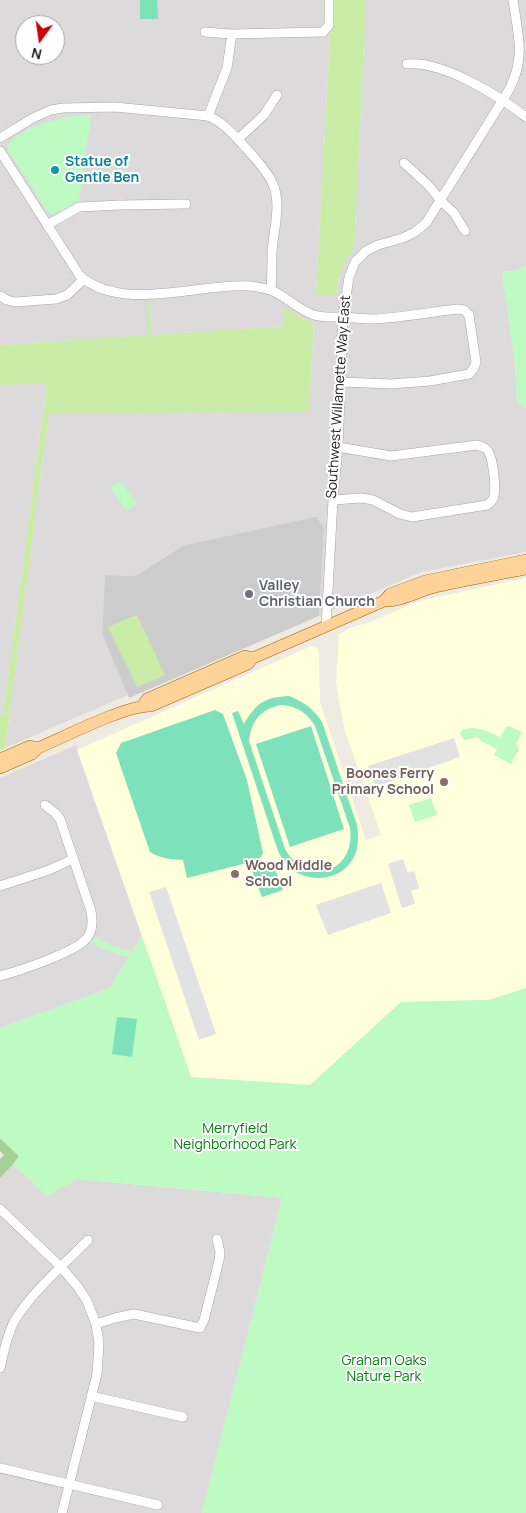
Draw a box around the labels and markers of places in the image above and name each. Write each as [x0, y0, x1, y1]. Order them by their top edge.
place label: Statue of Gentle Ben [65, 154, 139, 186]
marker: Statue of Gentle Ben [49, 164, 61, 176]
place label: Valley Christian Church [259, 578, 375, 610]
marker: Valley Christian Church [243, 588, 255, 600]
place label: Boones Ferry Primary School [332, 766, 434, 799]
marker: Boones Ferry Primary School [438, 776, 450, 788]
place label: Wood Middle School [245, 858, 332, 890]
marker: Wood Middle School [229, 868, 241, 880]

